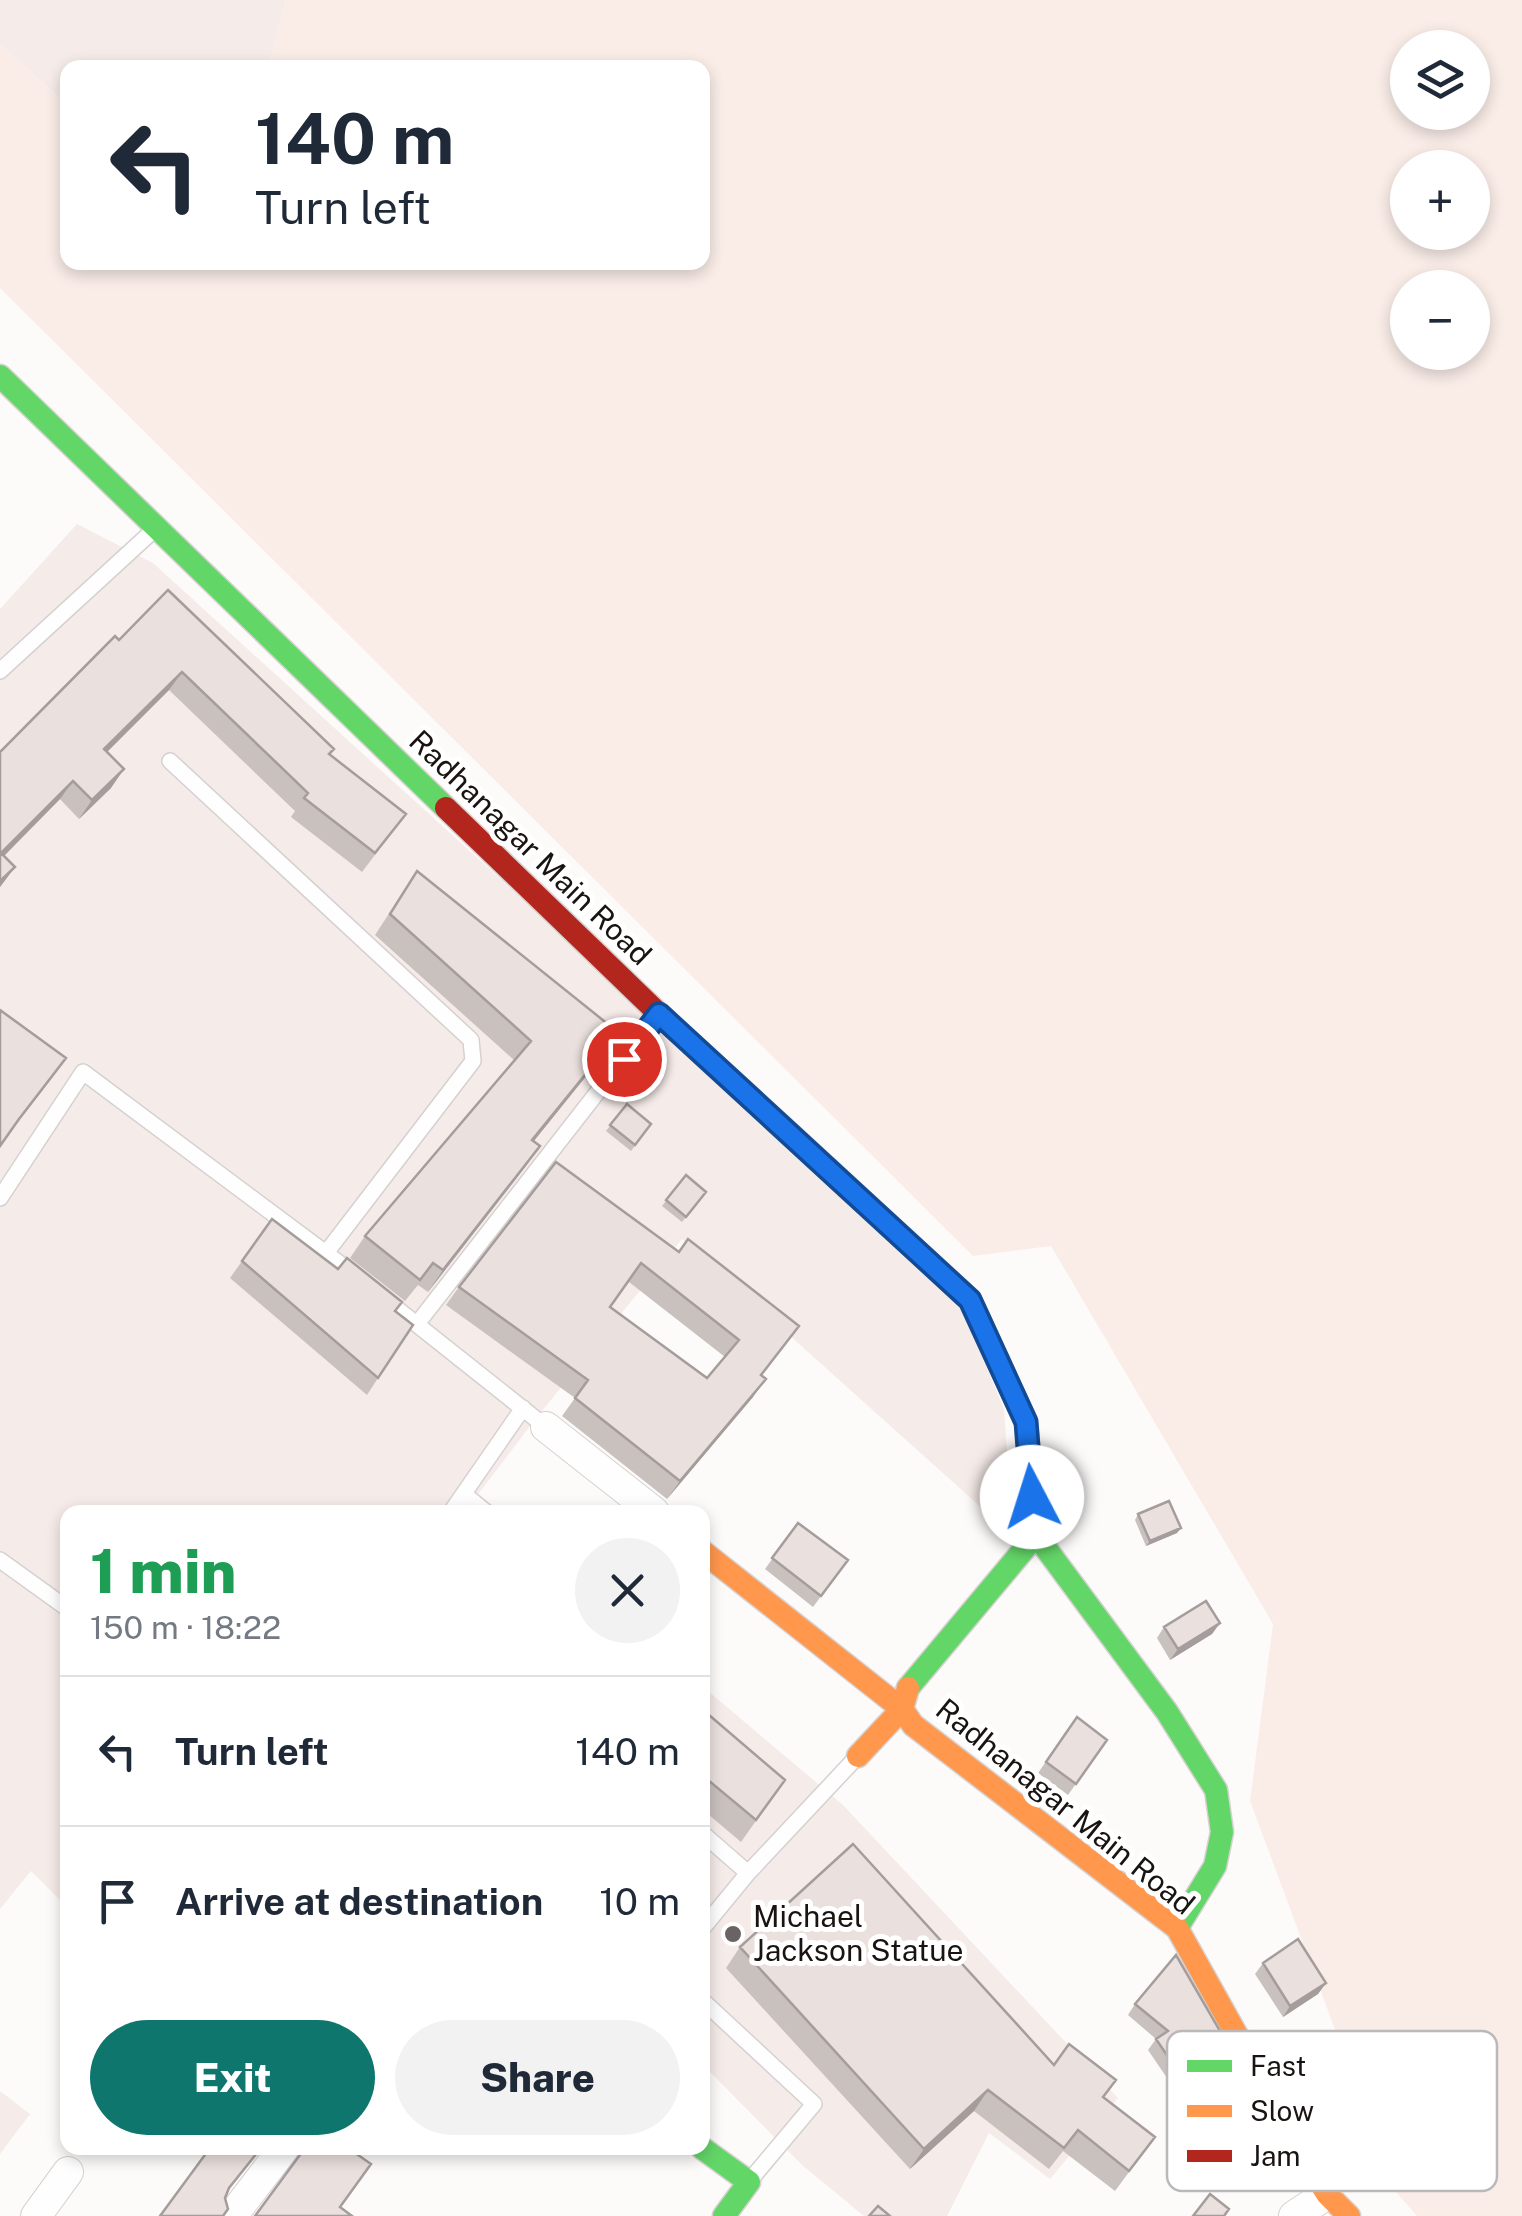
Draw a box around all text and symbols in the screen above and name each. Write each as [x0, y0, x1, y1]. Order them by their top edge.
map controls [1390, 30, 1490, 370]
button: layers [1390, 30, 1490, 130]
text: 140 m [255, 97, 454, 180]
icon: left [90, 100, 220, 230]
button: + [1390, 150, 1490, 250]
text: Turn left [255, 181, 431, 234]
button: − [1390, 270, 1490, 370]
street label: Radhanagar Main Road [402, 722, 659, 972]
pin [582, 1017, 667, 1102]
icon: arrive [597, 1032, 652, 1087]
position arrow [980, 1445, 1084, 1549]
text: 1 min [90, 1536, 237, 1607]
button: close [575, 1538, 680, 1643]
text: 150 m · 18:22 [90, 1609, 281, 1646]
street label: Radhanagar Main Road [929, 1691, 1202, 1922]
icon: left [90, 1724, 145, 1779]
text: Turn left [175, 1729, 329, 1774]
text: 140 m [575, 1729, 680, 1774]
icon: arrive [90, 1874, 145, 1929]
text: Arrive at destination [175, 1879, 543, 1924]
text: 10 m [599, 1879, 680, 1924]
place label: Michael Jackson Statue [753, 1898, 964, 1968]
marker: Michael Jackson Statue [722, 1923, 744, 1945]
button: Exit [90, 2020, 375, 2135]
button: Share [395, 2020, 680, 2135]
legend [1167, 2031, 1497, 2191]
text: Fast [1250, 2049, 1306, 2082]
text: Slow [1250, 2094, 1314, 2127]
text: Jam [1250, 2139, 1301, 2172]

